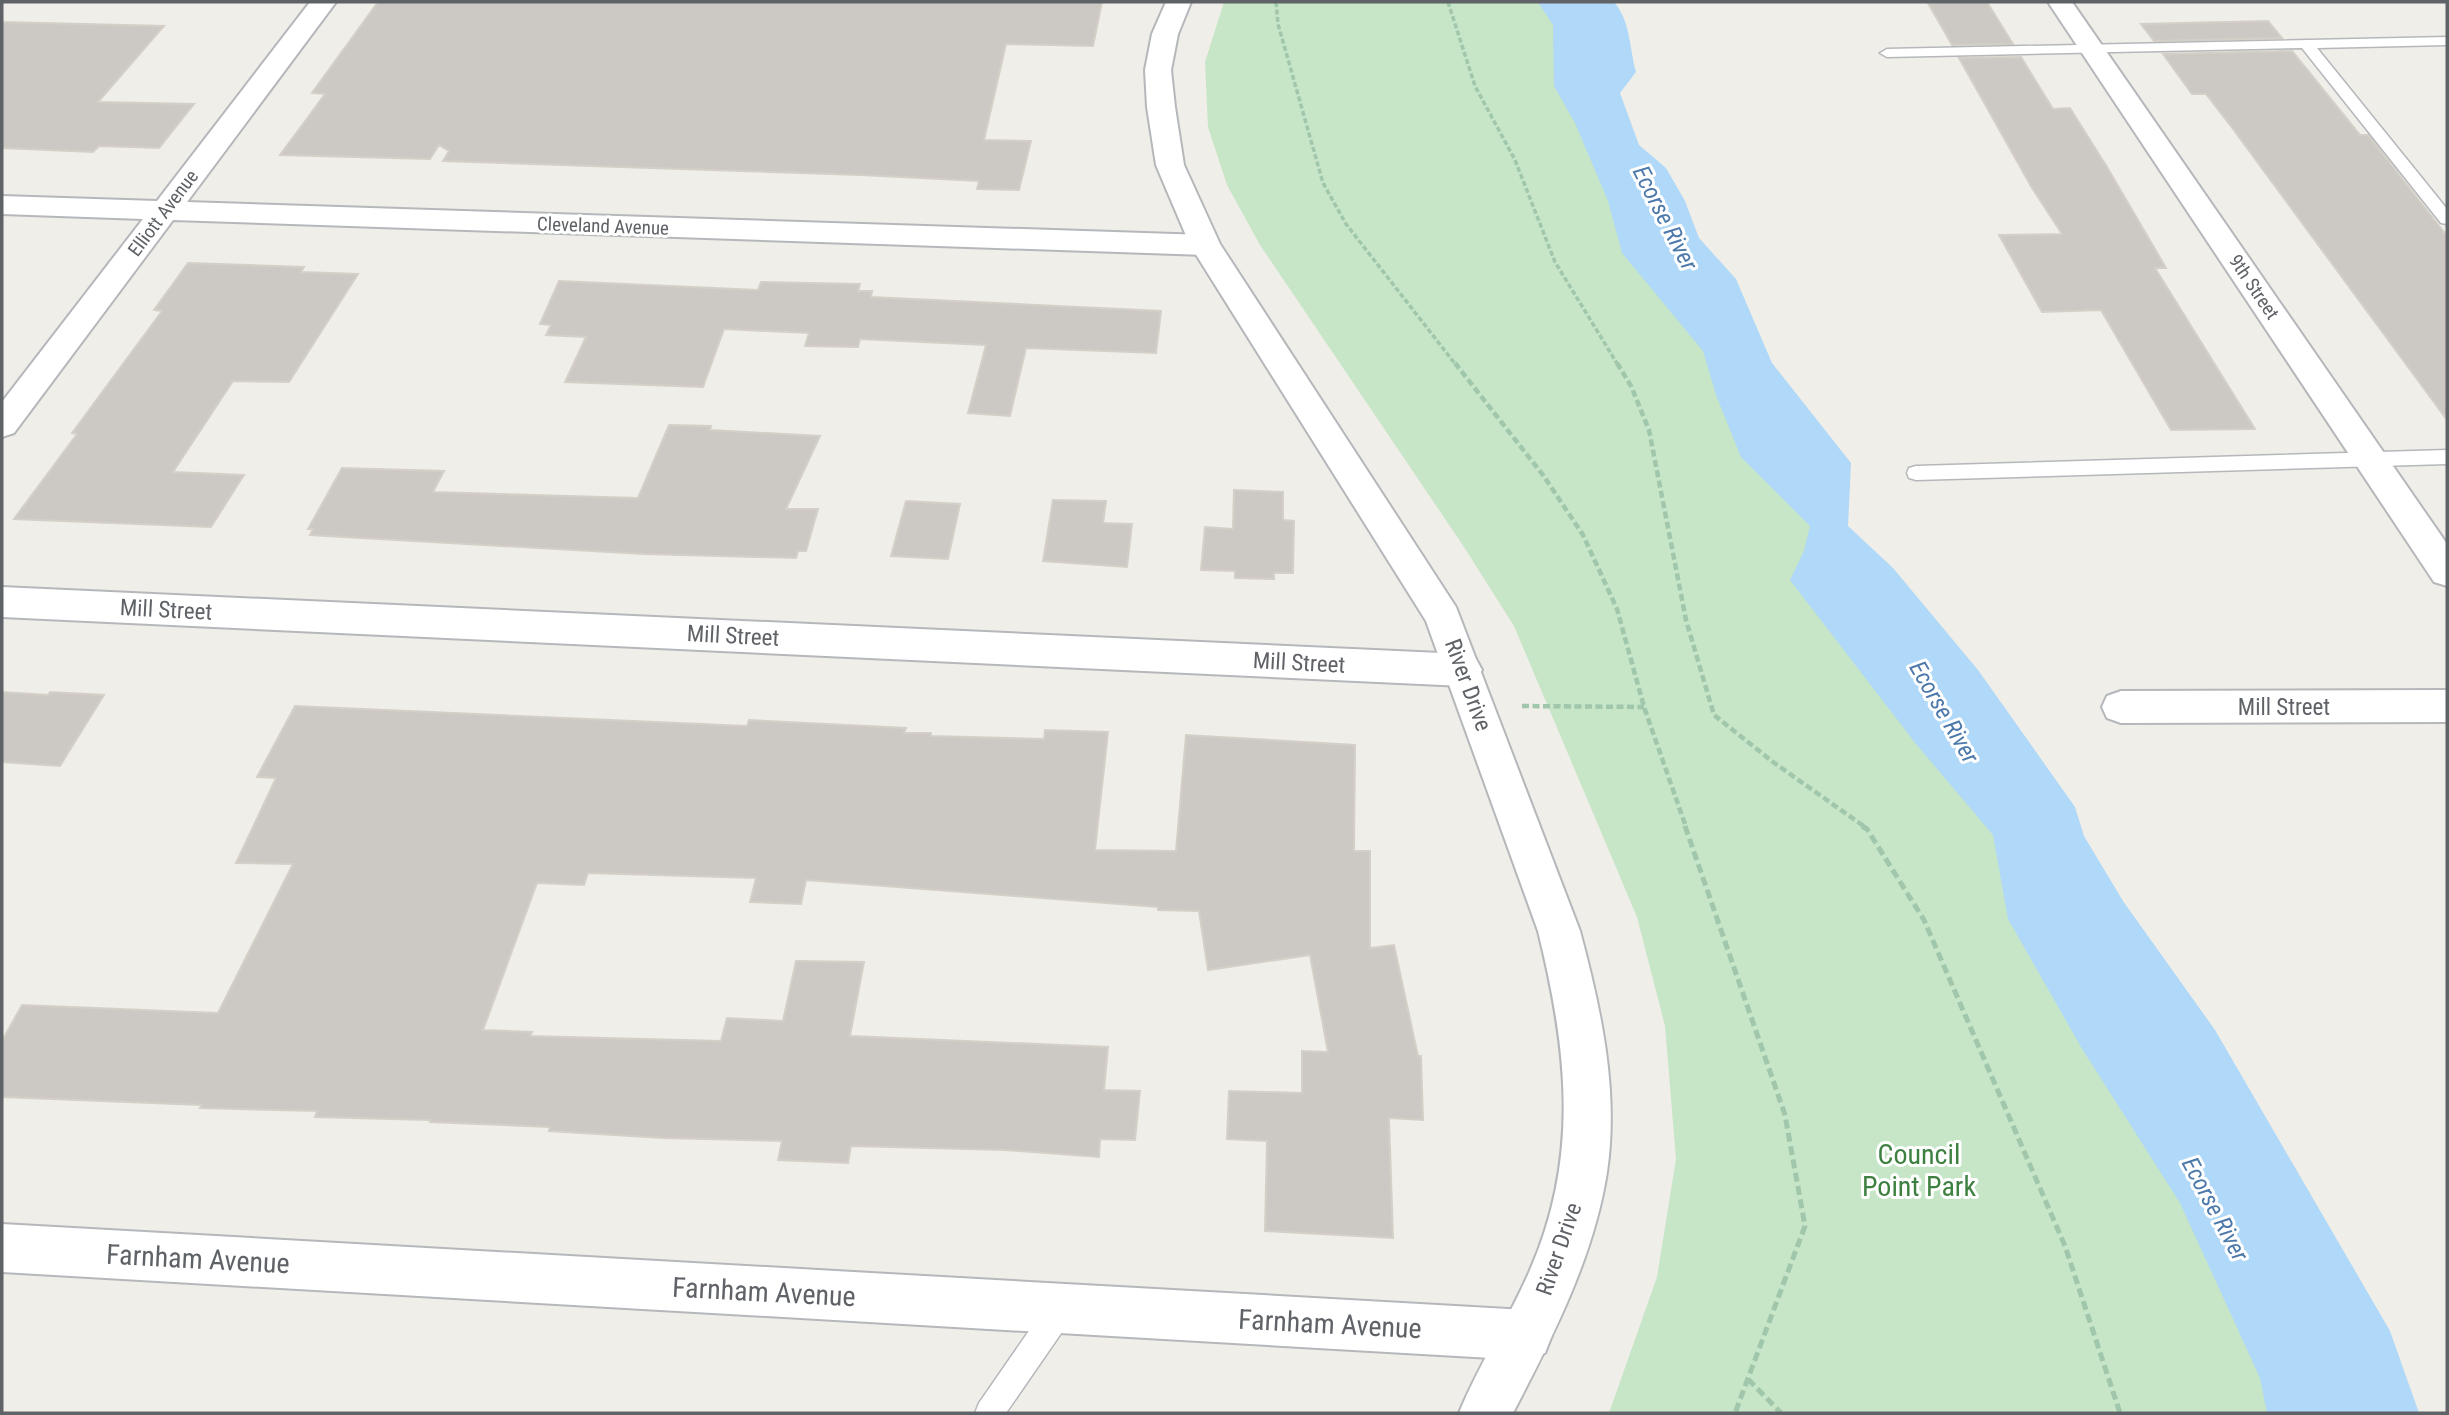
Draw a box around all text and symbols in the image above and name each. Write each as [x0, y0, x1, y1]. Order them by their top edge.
water label: Ecorse River [1627, 161, 1704, 276]
street label: Elliott Avenue [123, 165, 203, 261]
street label: Cleveland Avenue [537, 212, 669, 240]
street label: 9th Street [2224, 250, 2284, 324]
street label: Mill Street [119, 594, 213, 626]
street label: Mill Street [686, 620, 780, 652]
street label: River Drive [1439, 635, 1497, 735]
street label: Mill Street [1252, 647, 1346, 679]
water label: Ecorse River [1904, 656, 1985, 769]
street label: Mill Street [2238, 694, 2330, 721]
park label: Council Point Park [1862, 1138, 1976, 1203]
water label: Ecorse River [2176, 1152, 2254, 1266]
street label: River Drive [1531, 1199, 1587, 1299]
street label: Farnham Avenue [105, 1238, 291, 1280]
street label: Farnham Avenue [671, 1271, 857, 1313]
street label: Farnham Avenue [1237, 1303, 1423, 1345]

